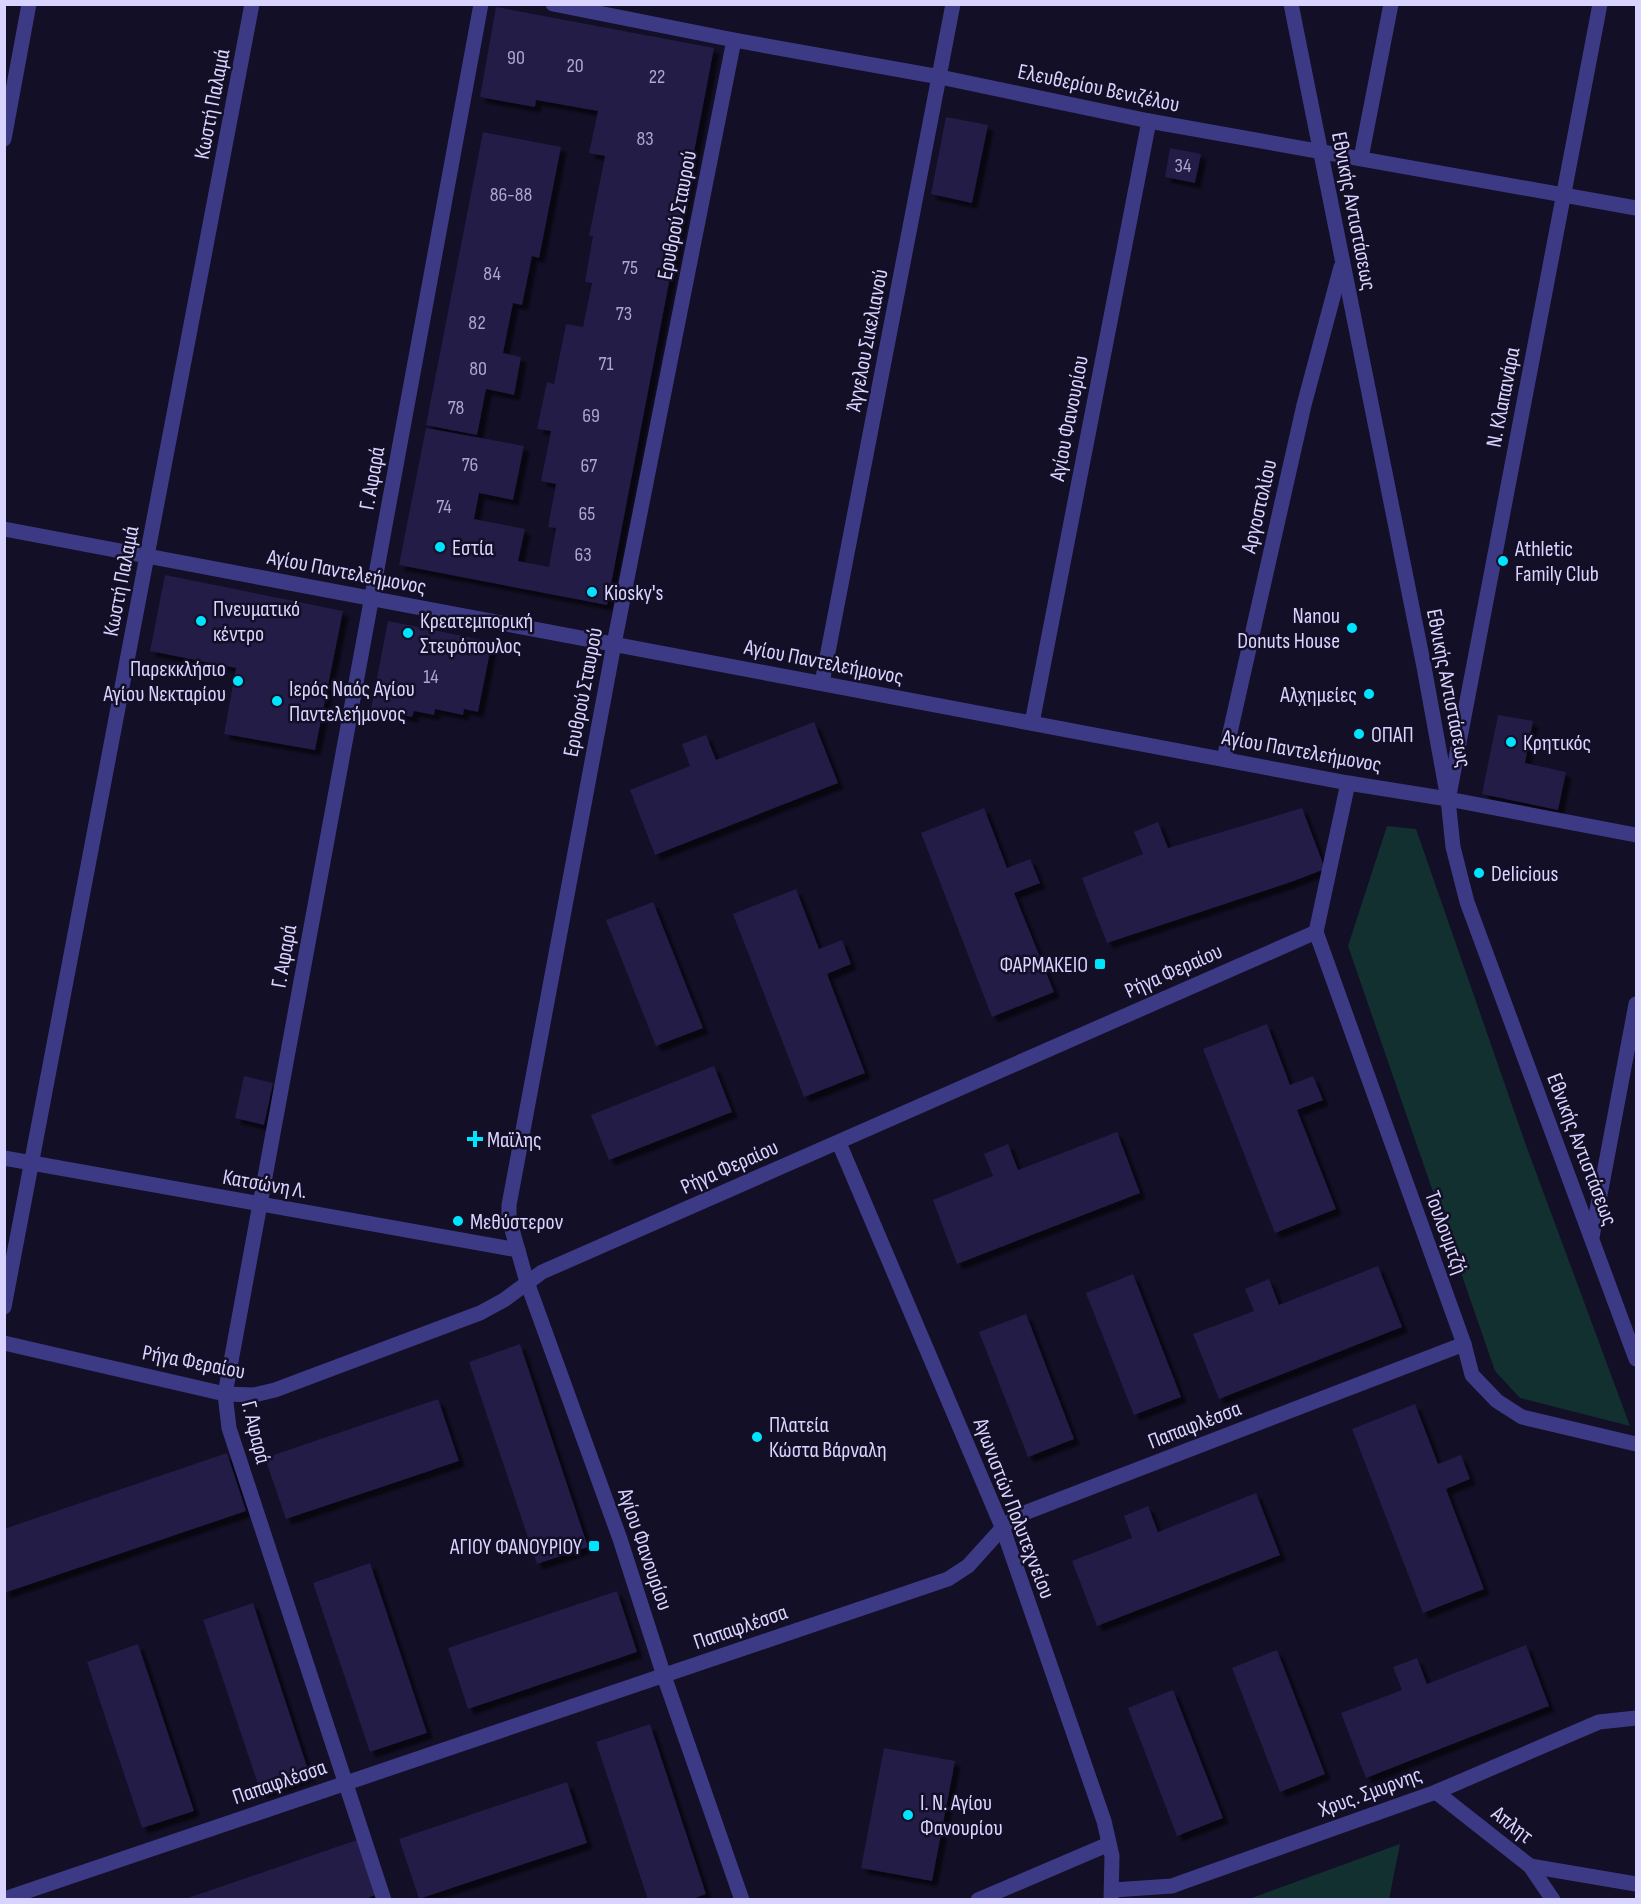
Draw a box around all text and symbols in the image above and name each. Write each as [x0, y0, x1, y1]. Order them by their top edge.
street label: Κωστή Παλαμά [189, 46, 237, 162]
house number: 90 [507, 46, 525, 70]
house number: 20 [566, 54, 584, 78]
street label: Ελευθερίου Βενιζέλου [1015, 58, 1182, 119]
house number: 22 [649, 65, 665, 89]
house number: 83 [636, 127, 654, 151]
street label: Εθνικής Αντιστάσεως [1325, 130, 1382, 293]
street label: Ερυθρού Σταυρού [652, 148, 703, 282]
house number: 34 [1175, 154, 1191, 178]
house number: 86-88 [490, 183, 532, 207]
house number: 75 [622, 256, 638, 280]
house number: 84 [483, 262, 501, 286]
street label: Άγγελου Σικελιανού [840, 267, 895, 414]
house number: 73 [616, 302, 632, 326]
house number: 82 [468, 311, 486, 335]
street label: Ν. Κλαπανάρα [1481, 344, 1527, 450]
house number: 71 [598, 352, 614, 376]
street label: Αγίου Φανουρίου [1044, 353, 1095, 484]
house number: 80 [469, 357, 487, 381]
house number: 78 [448, 396, 464, 420]
house number: 69 [582, 404, 600, 428]
street label: Γ. Αφαρά [354, 444, 391, 512]
house number: 76 [462, 453, 478, 477]
house number: 67 [581, 454, 597, 478]
street label: Αργοστολίου [1235, 457, 1283, 557]
house number: 74 [436, 495, 452, 519]
house number: 65 [579, 502, 595, 526]
street label: Κωστή Παλαμά [98, 523, 146, 639]
place label: Εστία [452, 535, 494, 562]
place label: Athletic Family Club [1514, 536, 1599, 588]
marker: Εστία [433, 540, 447, 554]
house number: 63 [574, 543, 592, 567]
street label: Αγίου Παντελεήμονος [264, 544, 429, 601]
marker: Athletic Family Club [1496, 554, 1510, 568]
place label: Kiosky's [604, 580, 663, 607]
marker: Kiosky's [585, 585, 599, 599]
place label: Πνευματικό κέντρο [213, 596, 300, 648]
place label: Nanou Donuts House [1237, 603, 1340, 655]
street label: Εθνικής Αντιστάσεως [1420, 607, 1477, 770]
place label: Κρεατεμπορική Στεφόπουλος [420, 608, 533, 660]
marker: Πνευματικό κέντρο [194, 614, 208, 628]
marker: Nanou Donuts House [1345, 621, 1359, 635]
street label: Ερυθρού Σταυρού [558, 625, 609, 759]
marker: Κρεατεμπορική Στεφόπουλος [401, 626, 415, 640]
street label: Αγίου Παντελεήμονος [741, 634, 906, 691]
place label: Παρεκκλήσιο Αγίου Νεκταρίου [103, 656, 226, 708]
house number: 14 [423, 665, 439, 689]
marker: Παρεκκλήσιο Αγίου Νεκταρίου [231, 674, 245, 688]
place label: Ιερός Ναός Αγίου Παντελεήμονος [289, 676, 415, 728]
place label: Αλχημείες [1279, 682, 1357, 709]
marker: Αλχημείες [1362, 687, 1376, 701]
marker: Ιερός Ναός Αγίου Παντελεήμονος [270, 694, 284, 708]
place label: ΟΠΑΠ [1371, 722, 1414, 749]
street label: Αγίου Παντελεήμονος [1219, 724, 1384, 779]
marker: ΟΠΑΠ [1352, 727, 1366, 741]
place label: Κρητικός [1523, 730, 1591, 757]
marker: Κρητικός [1504, 735, 1518, 749]
place label: Delicious [1491, 861, 1559, 888]
marker: Delicious [1472, 866, 1486, 880]
street label: Γ. Αφαρά [266, 922, 303, 990]
street label: Ρήγα Φεραίου [1121, 938, 1227, 1005]
place label: ΦΑΡΜΑΚΕΙΟ [999, 952, 1088, 979]
marker: ΦΑΡΜΑΚΕΙΟ [1093, 957, 1107, 971]
street label: Εθνικής Αντιστάσεως [1540, 1070, 1623, 1230]
place label: Μαϊλης [487, 1127, 542, 1154]
marker: Μαϊλης [468, 1132, 482, 1146]
street label: Ρήγα Φεραίου [677, 1134, 783, 1201]
street label: Κατσώνη Λ. [221, 1164, 309, 1205]
street label: Τουλουμτζή [1418, 1187, 1473, 1278]
place label: Μεθύστερον [470, 1209, 563, 1236]
marker: Μεθύστερον [451, 1214, 465, 1228]
street label: Ρήγα Φεραίου [140, 1339, 247, 1386]
street label: Παπαφλέσσα [1144, 1395, 1246, 1455]
street label: Γ. Αφαρά [235, 1398, 277, 1467]
place label: Πλατεία Κώστα Βάρναλη [769, 1412, 887, 1464]
street label: Αγωνιστών Πολυτεχνείου [966, 1414, 1060, 1603]
marker: Πλατεία Κώστα Βάρναλη [750, 1430, 764, 1444]
street label: Αγίου Φανουρίου [611, 1484, 678, 1614]
place label: ΑΓΙΟΥ ΦΑΝΟΥΡΙΟΥ [449, 1534, 582, 1561]
marker: ΑΓΙΟΥ ΦΑΝΟΥΡΙΟΥ [587, 1539, 601, 1553]
street label: Παπαφλέσσα [690, 1599, 792, 1656]
street label: Παπαφλέσσα [229, 1754, 331, 1811]
street label: Χρυς. Σμυρνης [1314, 1761, 1426, 1824]
place label: Ι. Ν. Αγίου Φανουρίου [920, 1790, 1003, 1842]
street label: Απλητ [1485, 1800, 1538, 1850]
marker: Ι. Ν. Αγίου Φανουρίου [901, 1808, 915, 1822]

